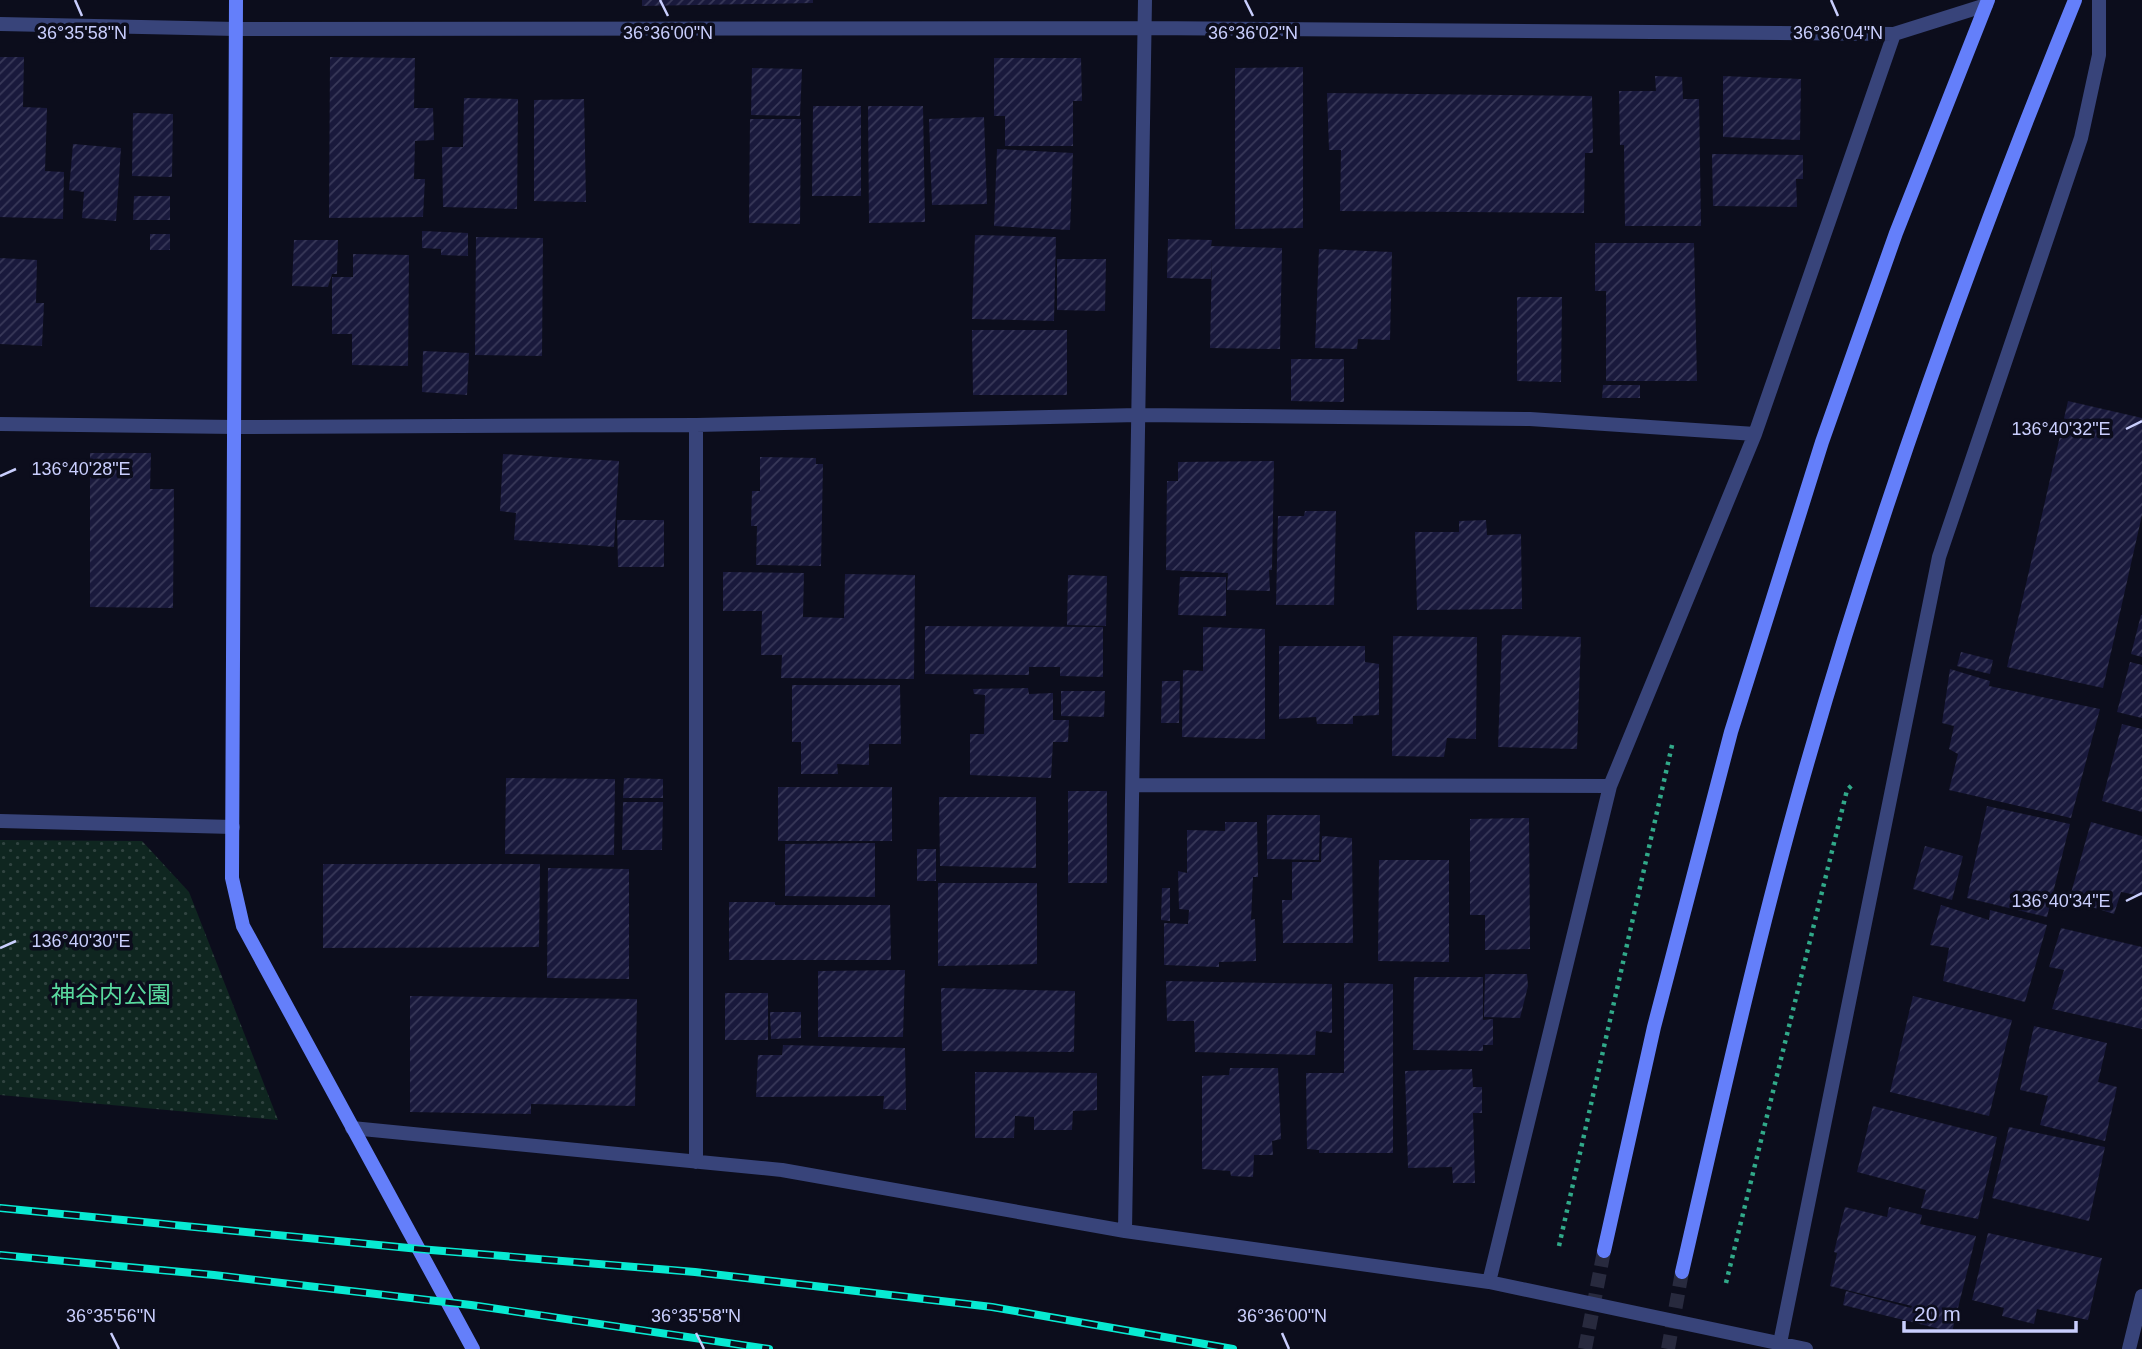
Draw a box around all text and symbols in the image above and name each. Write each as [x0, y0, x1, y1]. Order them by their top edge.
text: 36°35'58"N [37, 23, 127, 43]
text: 36°36'00"N [623, 23, 713, 43]
text: 36°36'02"N [1208, 23, 1298, 43]
text: 36°36'04"N [1793, 23, 1883, 43]
text: 136°40'32"E [2011, 419, 2111, 439]
text: 136°40'28"E [31, 459, 131, 479]
text: 136°40'34"E [2011, 891, 2111, 911]
text: 136°40'30"E [31, 931, 131, 951]
park label: 神谷内公園 [51, 981, 171, 1008]
scale bar [1904, 1290, 2076, 1334]
text: 20 m [1914, 1302, 1961, 1325]
text: 36°35'56"N [66, 1306, 156, 1326]
text: 36°35'58"N [651, 1306, 741, 1326]
text: 36°36'00"N [1237, 1306, 1327, 1326]

